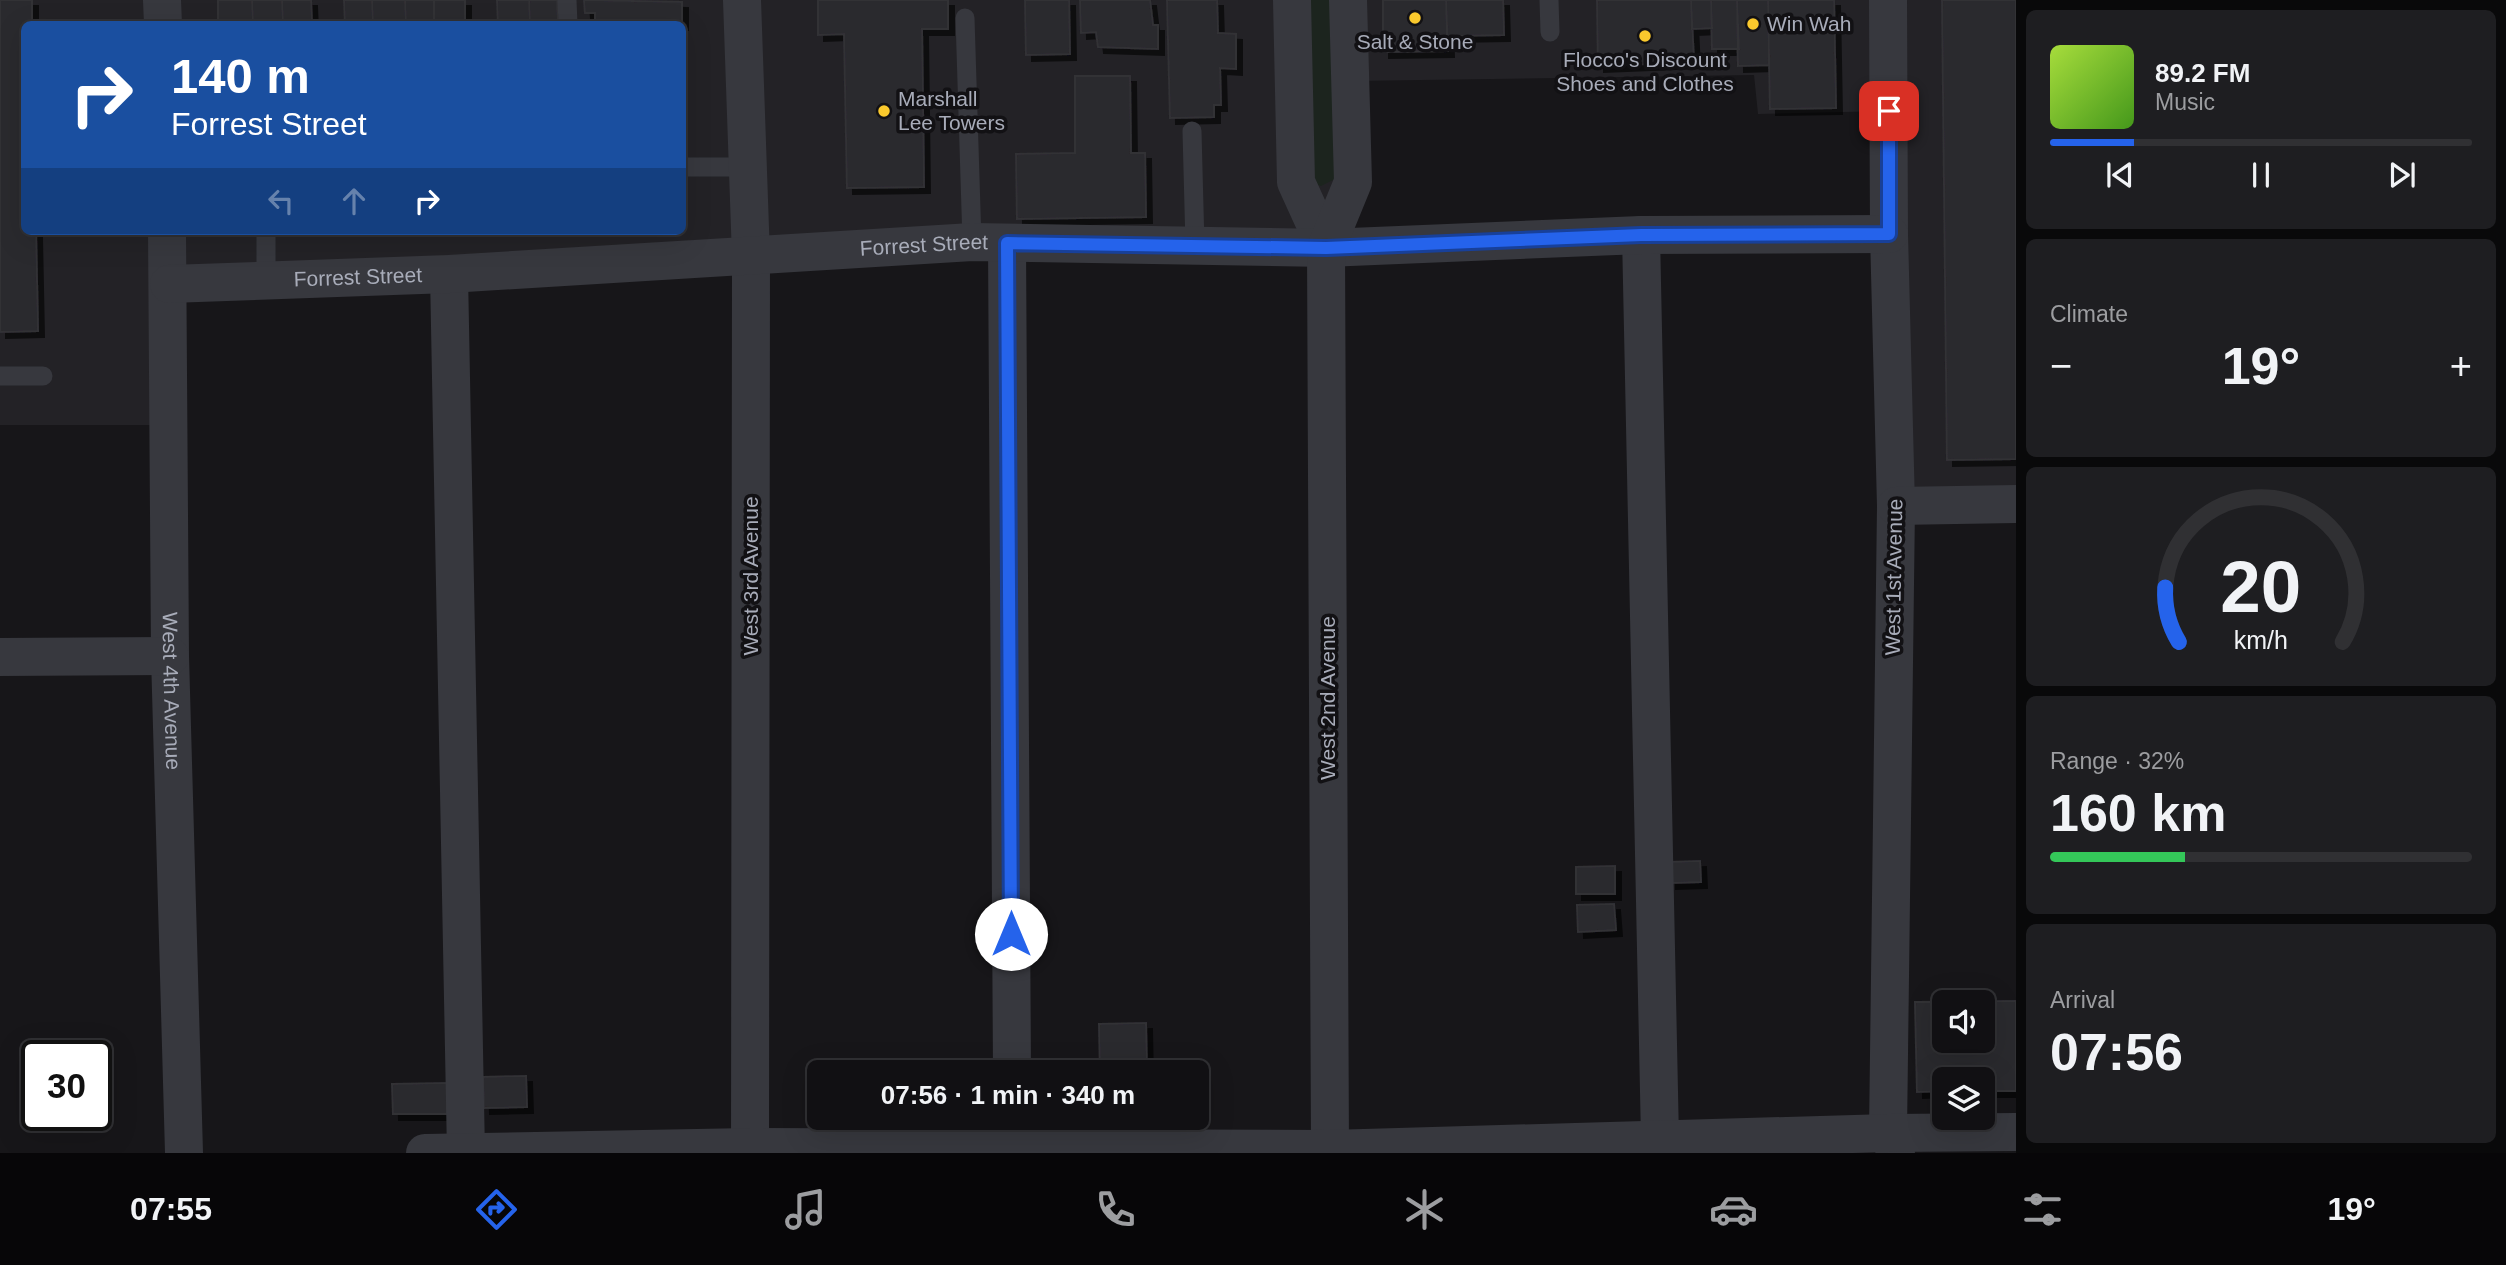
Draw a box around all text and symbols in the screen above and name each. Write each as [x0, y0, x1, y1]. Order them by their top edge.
marker: Salt & Stone [1407, 10, 1423, 26]
place label: Win Wah [1767, 12, 1851, 35]
marker: Win Wah [1745, 16, 1761, 32]
marker: Flocco's Discount Shoes and Clothes [1637, 28, 1653, 44]
place label: Salt & Stone [1357, 30, 1473, 53]
place label: Flocco's Discount Shoes and Clothes [1556, 48, 1734, 95]
icon: right [56, 49, 147, 140]
text: 140 m [171, 49, 310, 103]
text: 89.2 FM [2155, 58, 2250, 88]
pin [1859, 81, 1919, 141]
place label: Marshall Lee Towers [898, 87, 1005, 134]
text: Music [2155, 89, 2215, 115]
icon: arrive [1870, 92, 1908, 130]
marker: Marshall Lee Towers [876, 103, 892, 119]
text: Forrest Street [171, 106, 367, 142]
icon: previous [2101, 156, 2139, 194]
icon: pause [2242, 156, 2280, 194]
icon: next [2383, 156, 2421, 194]
icon: left [262, 182, 300, 220]
icon: ahead [335, 182, 373, 220]
icon: right [408, 182, 446, 220]
street label: Forrest Street [859, 230, 988, 260]
street label: Forrest Street [293, 263, 423, 291]
text: Climate [2050, 301, 2128, 327]
text: 19° [2222, 337, 2300, 395]
text: − [2050, 345, 2072, 387]
text: + [2450, 345, 2472, 387]
street label: West 3rd Avenue [739, 496, 762, 656]
street label: West 1st Avenue [1881, 498, 1906, 656]
text: 20 [2221, 547, 2301, 628]
street label: West 4th Avenue [159, 612, 185, 770]
street label: West 2nd Avenue [1316, 616, 1339, 780]
text: km/h [2234, 626, 2288, 654]
text: Range · 32% [2050, 748, 2184, 774]
text: 160 km [2050, 784, 2226, 842]
position arrow [974, 897, 1048, 971]
text: Arrival [2050, 987, 2115, 1013]
map controls [1932, 990, 1995, 1130]
button: sound [1932, 990, 1995, 1053]
text: 07:56 [2050, 1023, 2183, 1081]
speed limit sign: 30 [21, 1040, 112, 1131]
button: layers [1932, 1067, 1995, 1130]
text: 07:56 · 1 min · 340 m [881, 1080, 1135, 1110]
icon: directions [472, 1185, 521, 1234]
icon: music [781, 1185, 830, 1234]
icon: phone [1091, 1185, 1140, 1234]
icon: climate [1400, 1185, 1449, 1234]
icon: car [1709, 1185, 1758, 1234]
icon: filters [2018, 1185, 2067, 1234]
text: 07:55 [130, 1191, 212, 1227]
text: 19° [2327, 1191, 2376, 1227]

